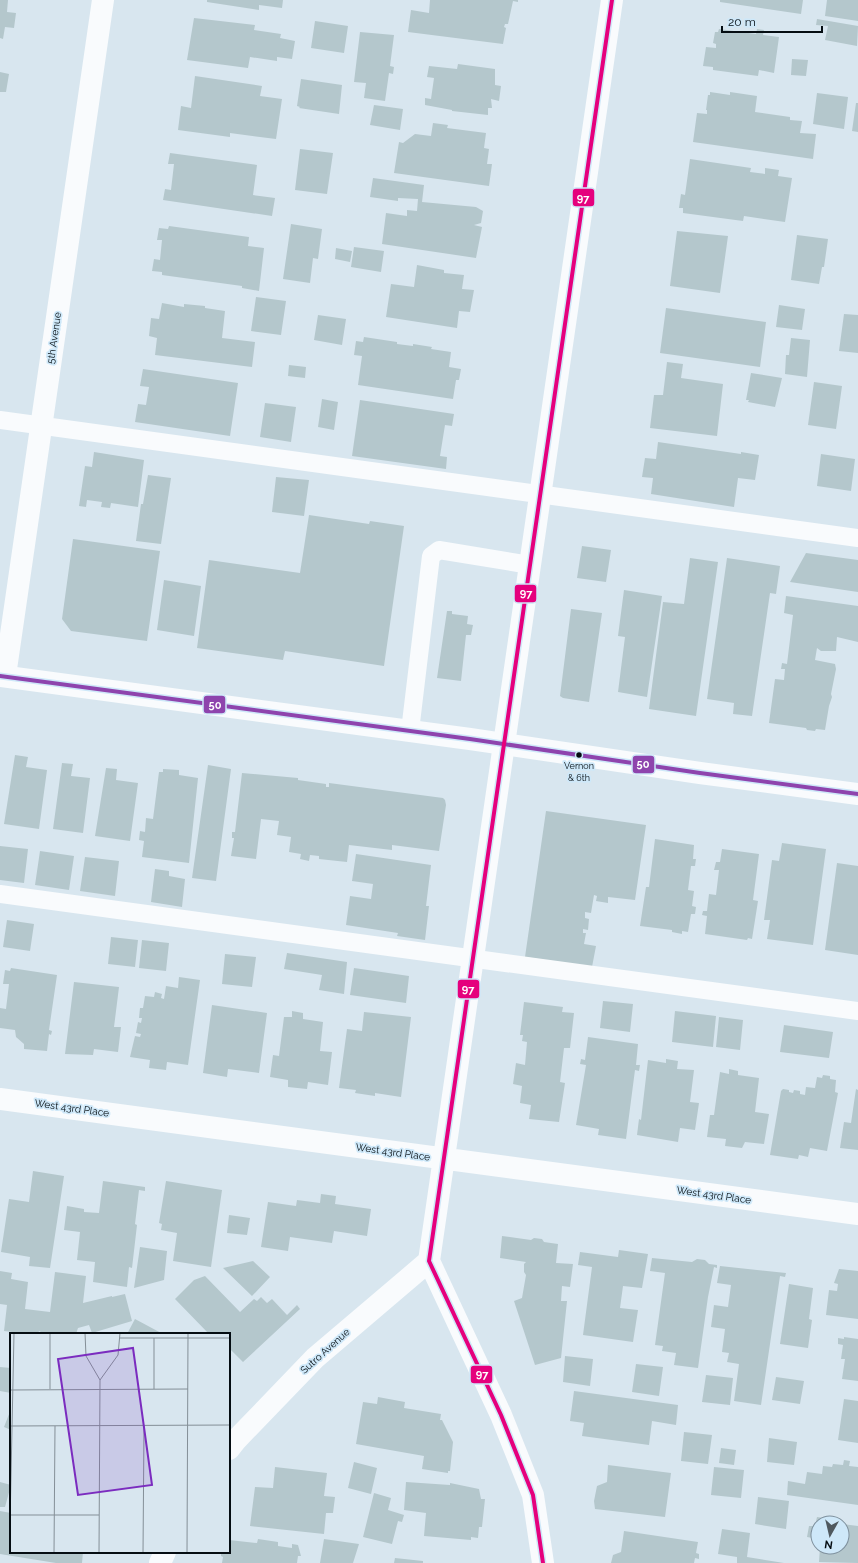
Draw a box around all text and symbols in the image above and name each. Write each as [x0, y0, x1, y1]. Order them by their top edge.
scale bar [722, 8, 822, 34]
text: 20 m [728, 15, 756, 29]
line badge: 97 [572, 188, 595, 207]
text: 97 [577, 192, 590, 205]
street label: 5th Avenue [45, 311, 63, 364]
line badge: 97 [514, 584, 537, 603]
text: 97 [520, 587, 533, 600]
line badge: 50 [203, 695, 226, 714]
text: 50 [209, 699, 222, 712]
marker: Vernon & 6th [574, 750, 584, 760]
line badge: 50 [632, 755, 655, 774]
text: 50 [637, 758, 650, 771]
place label: Vernon & 6th [564, 761, 594, 783]
line badge: 97 [457, 979, 480, 999]
text: 97 [462, 983, 475, 996]
street label: West 43rd Place [34, 1097, 110, 1119]
street label: West 43rd Place [355, 1141, 431, 1163]
street label: West 43rd Place [676, 1184, 752, 1206]
street label: Sutro Avenue [298, 1326, 352, 1376]
inset map [10, 1333, 230, 1553]
line badge: 97 [470, 1365, 493, 1384]
text: 97 [476, 1368, 489, 1381]
north arrow [810, 1515, 850, 1555]
text: N [824, 1537, 834, 1551]

